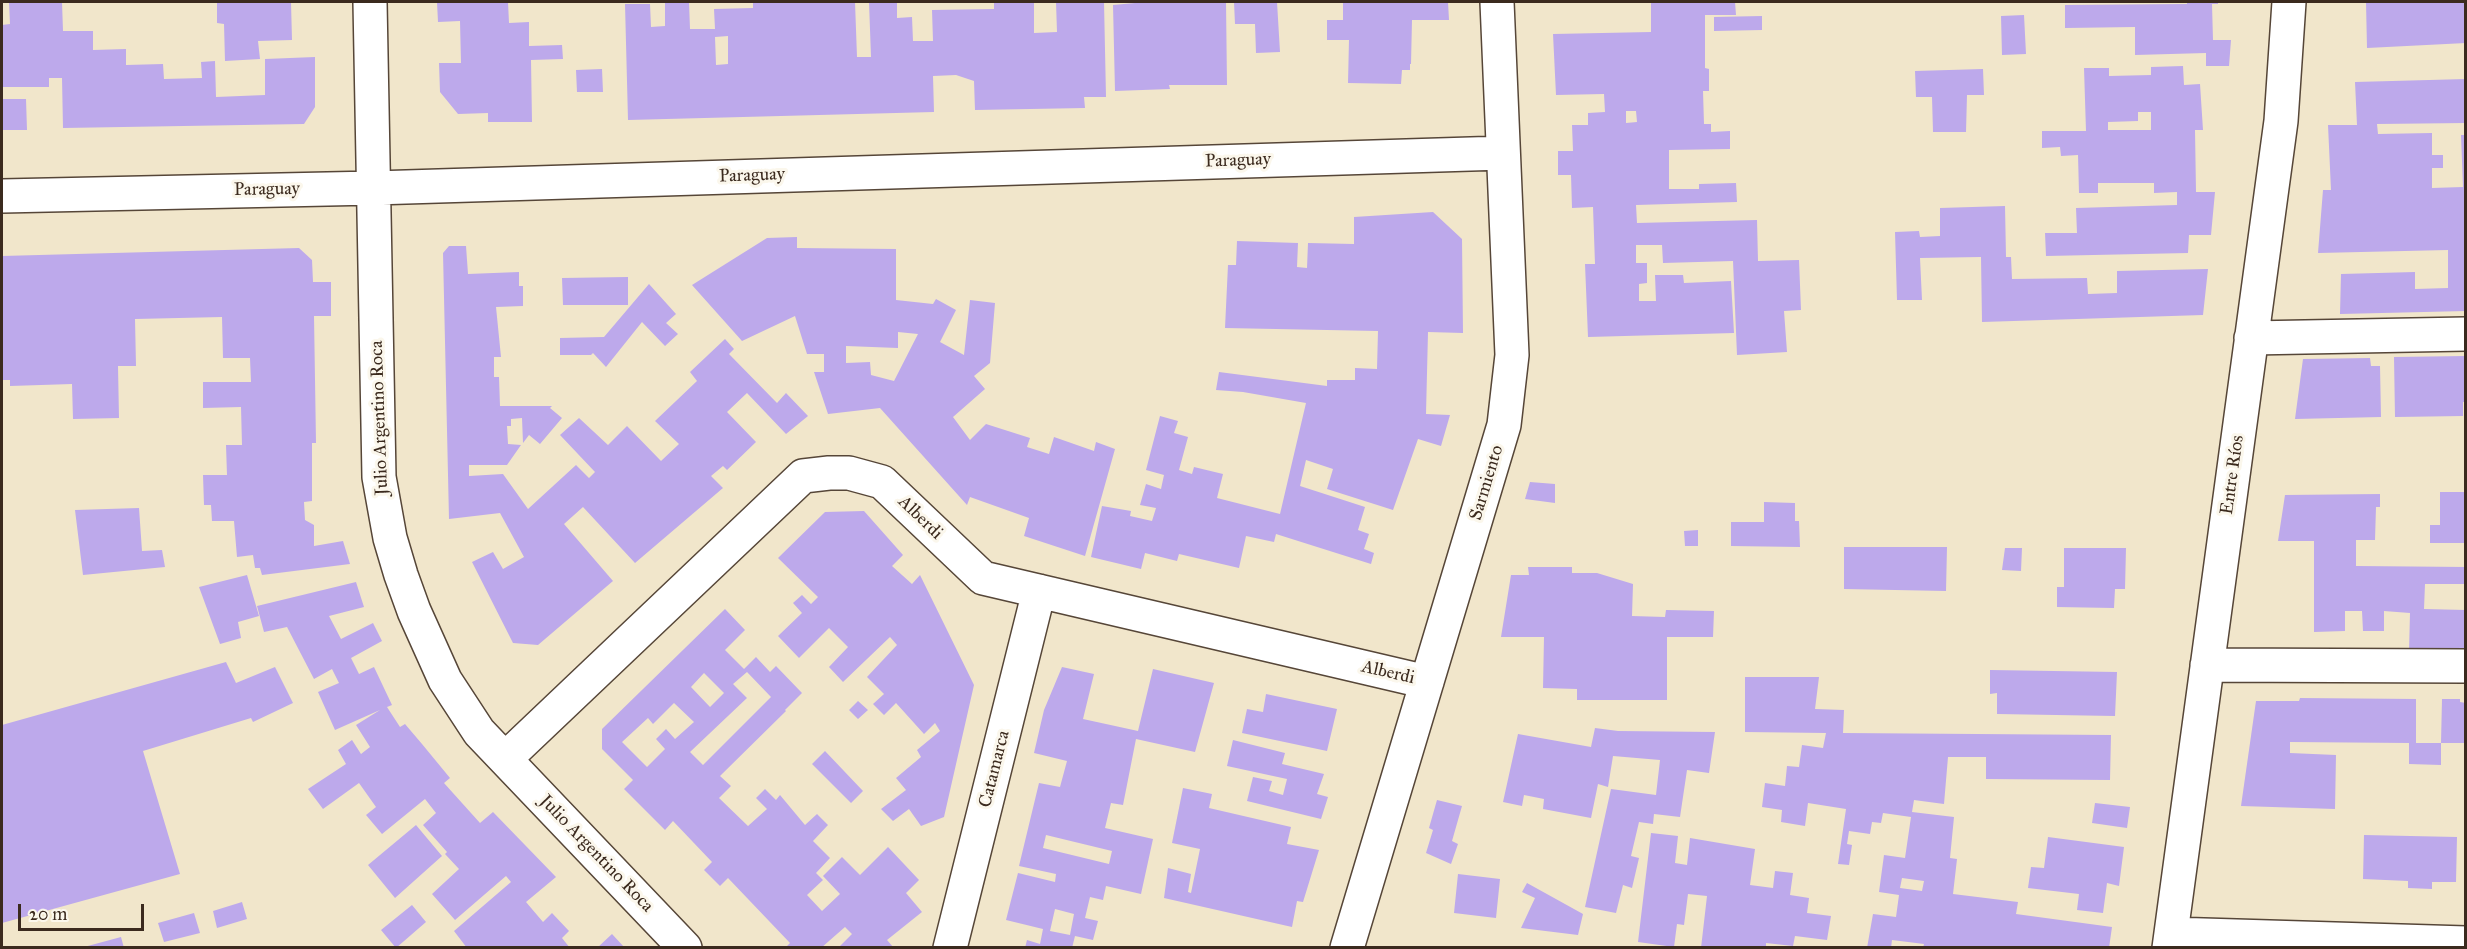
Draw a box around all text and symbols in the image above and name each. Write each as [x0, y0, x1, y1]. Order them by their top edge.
street label: Paraguay [1205, 149, 1271, 173]
street label: Paraguay [719, 164, 785, 188]
street label: Paraguay [234, 179, 300, 201]
street label: Julio Argentino Roca [367, 340, 393, 496]
street label: Entre Ríos [2217, 434, 2249, 516]
street label: Sarmiento [1465, 443, 1509, 523]
street label: Alberdi [893, 492, 947, 544]
street label: Alberdi [1359, 656, 1417, 690]
street label: Catamarca [975, 728, 1015, 810]
street label: Julio Argentino Roca [534, 791, 658, 917]
scale bar [21, 892, 147, 930]
text: 20 m [29, 903, 67, 925]

